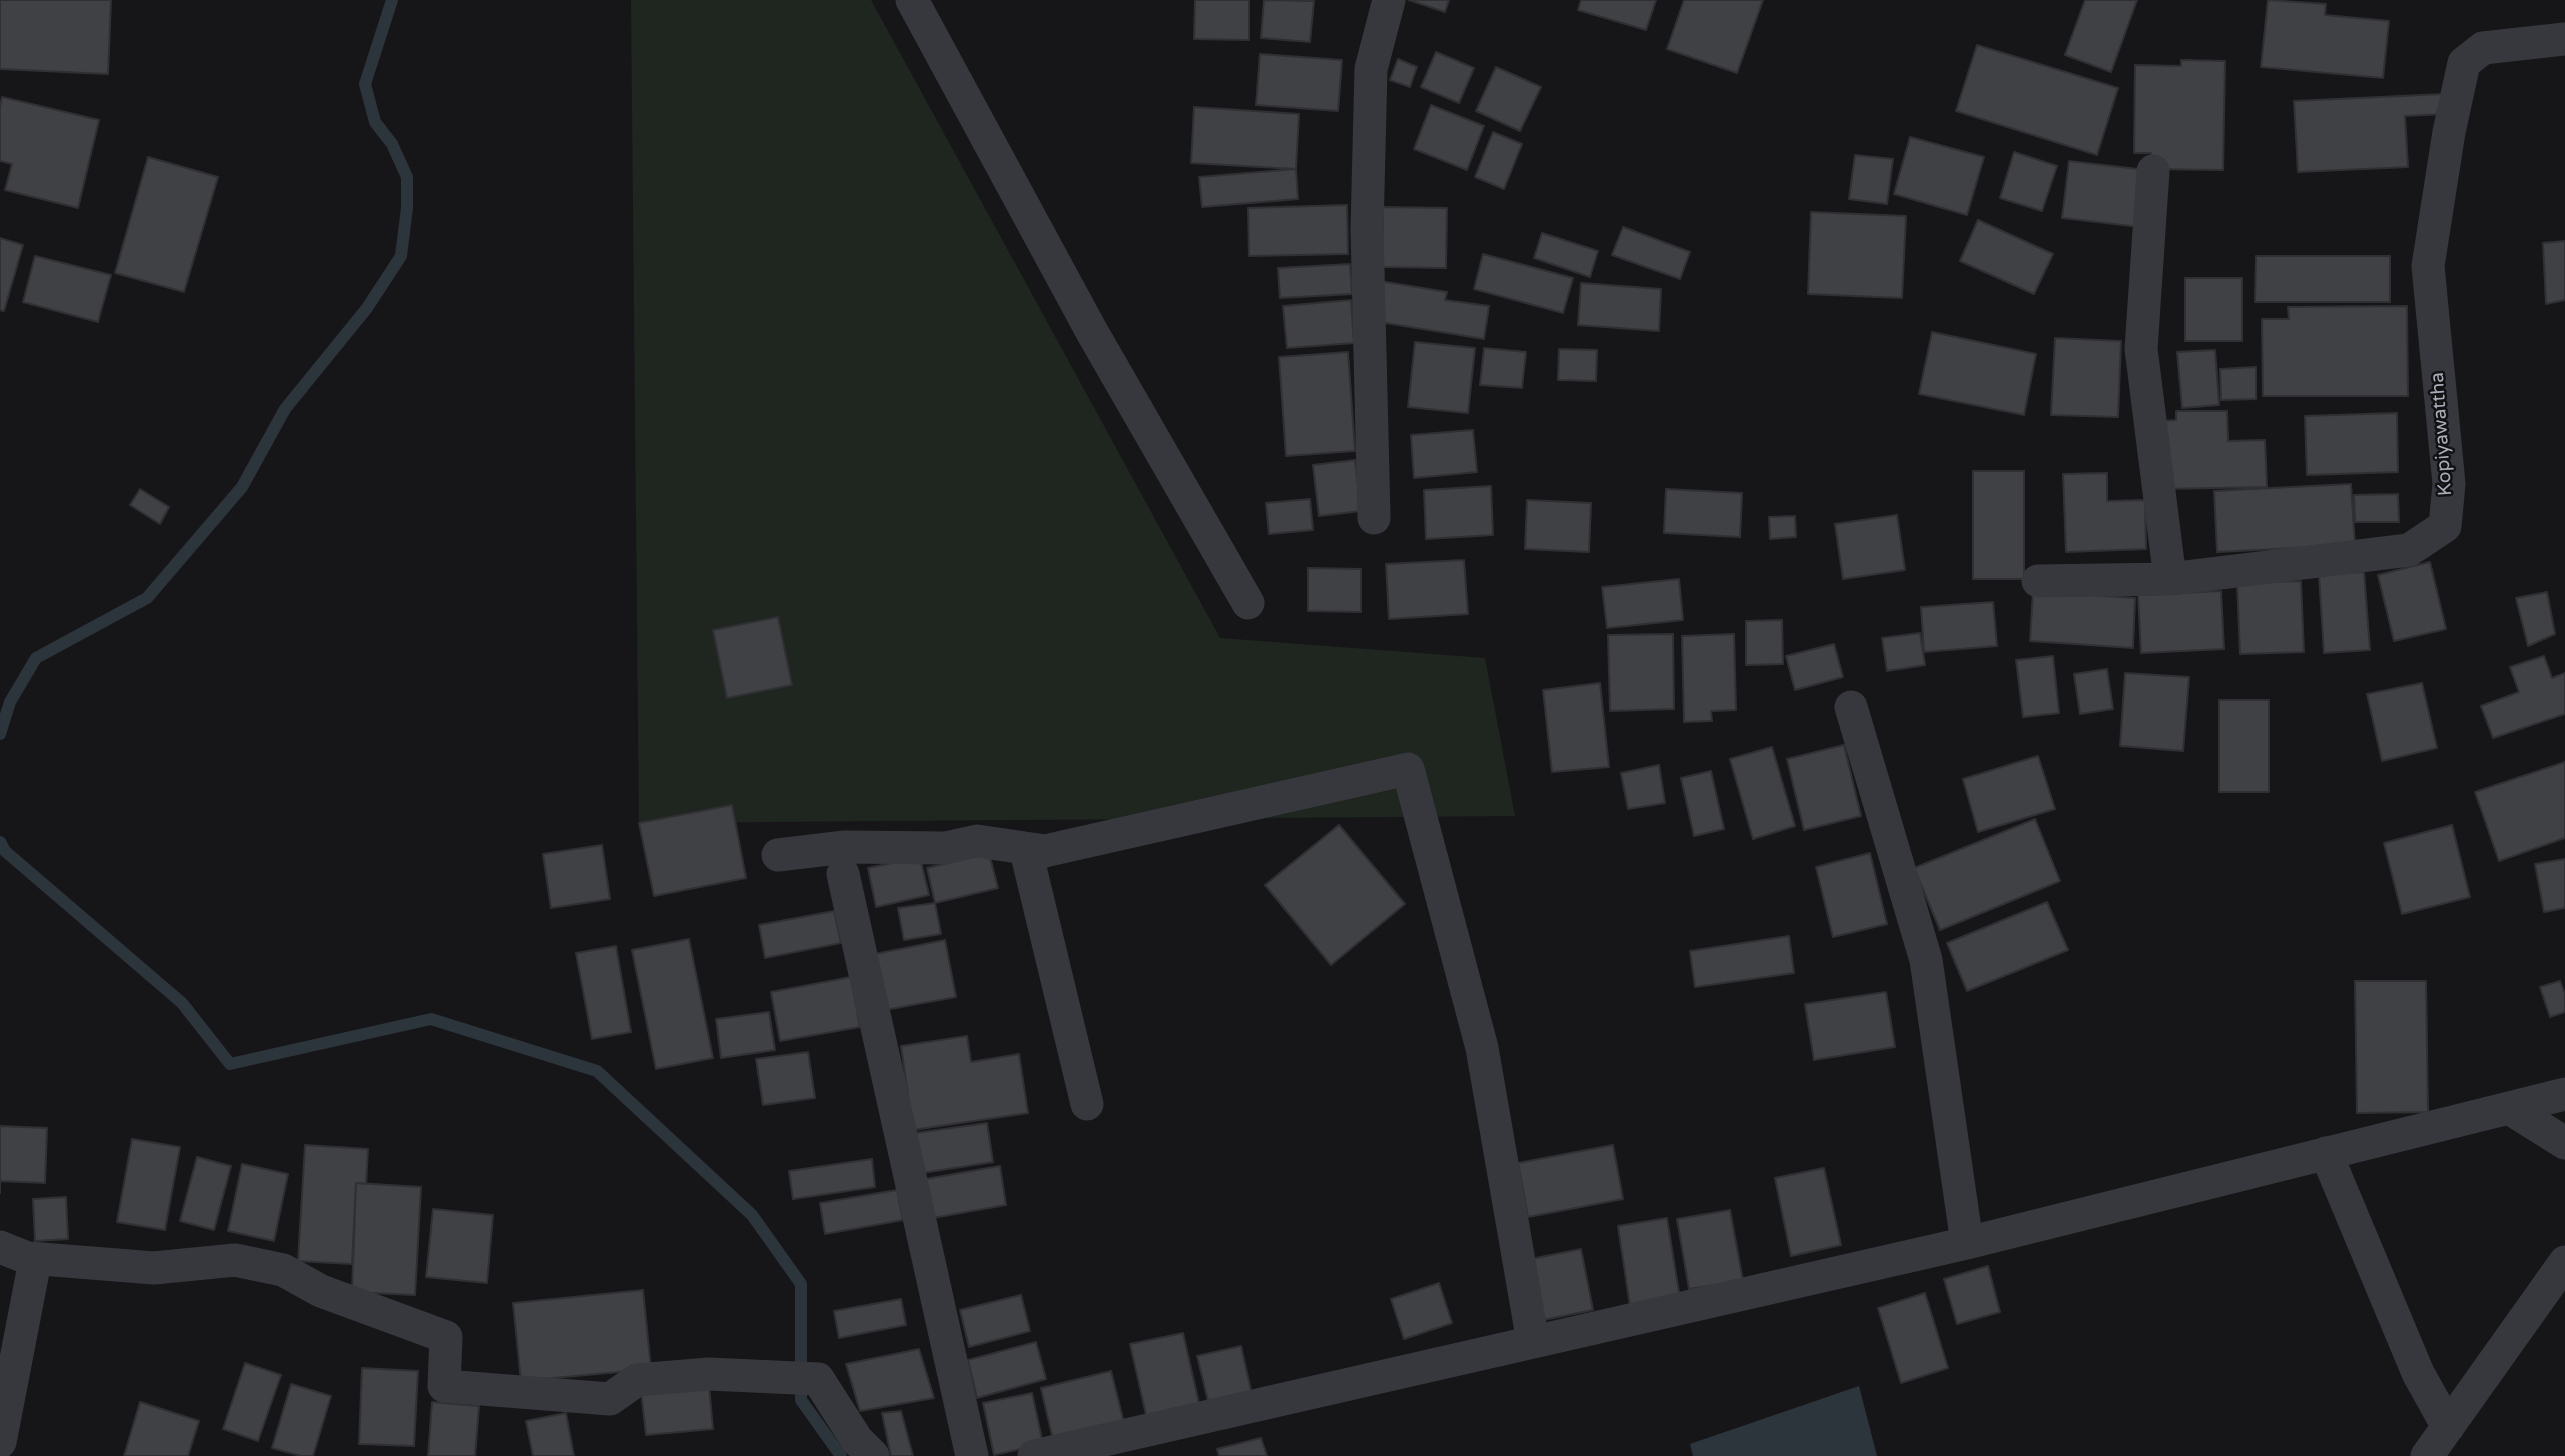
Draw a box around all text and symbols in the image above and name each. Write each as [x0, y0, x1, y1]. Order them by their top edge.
street label: Kopiyawattha [2426, 371, 2458, 497]

